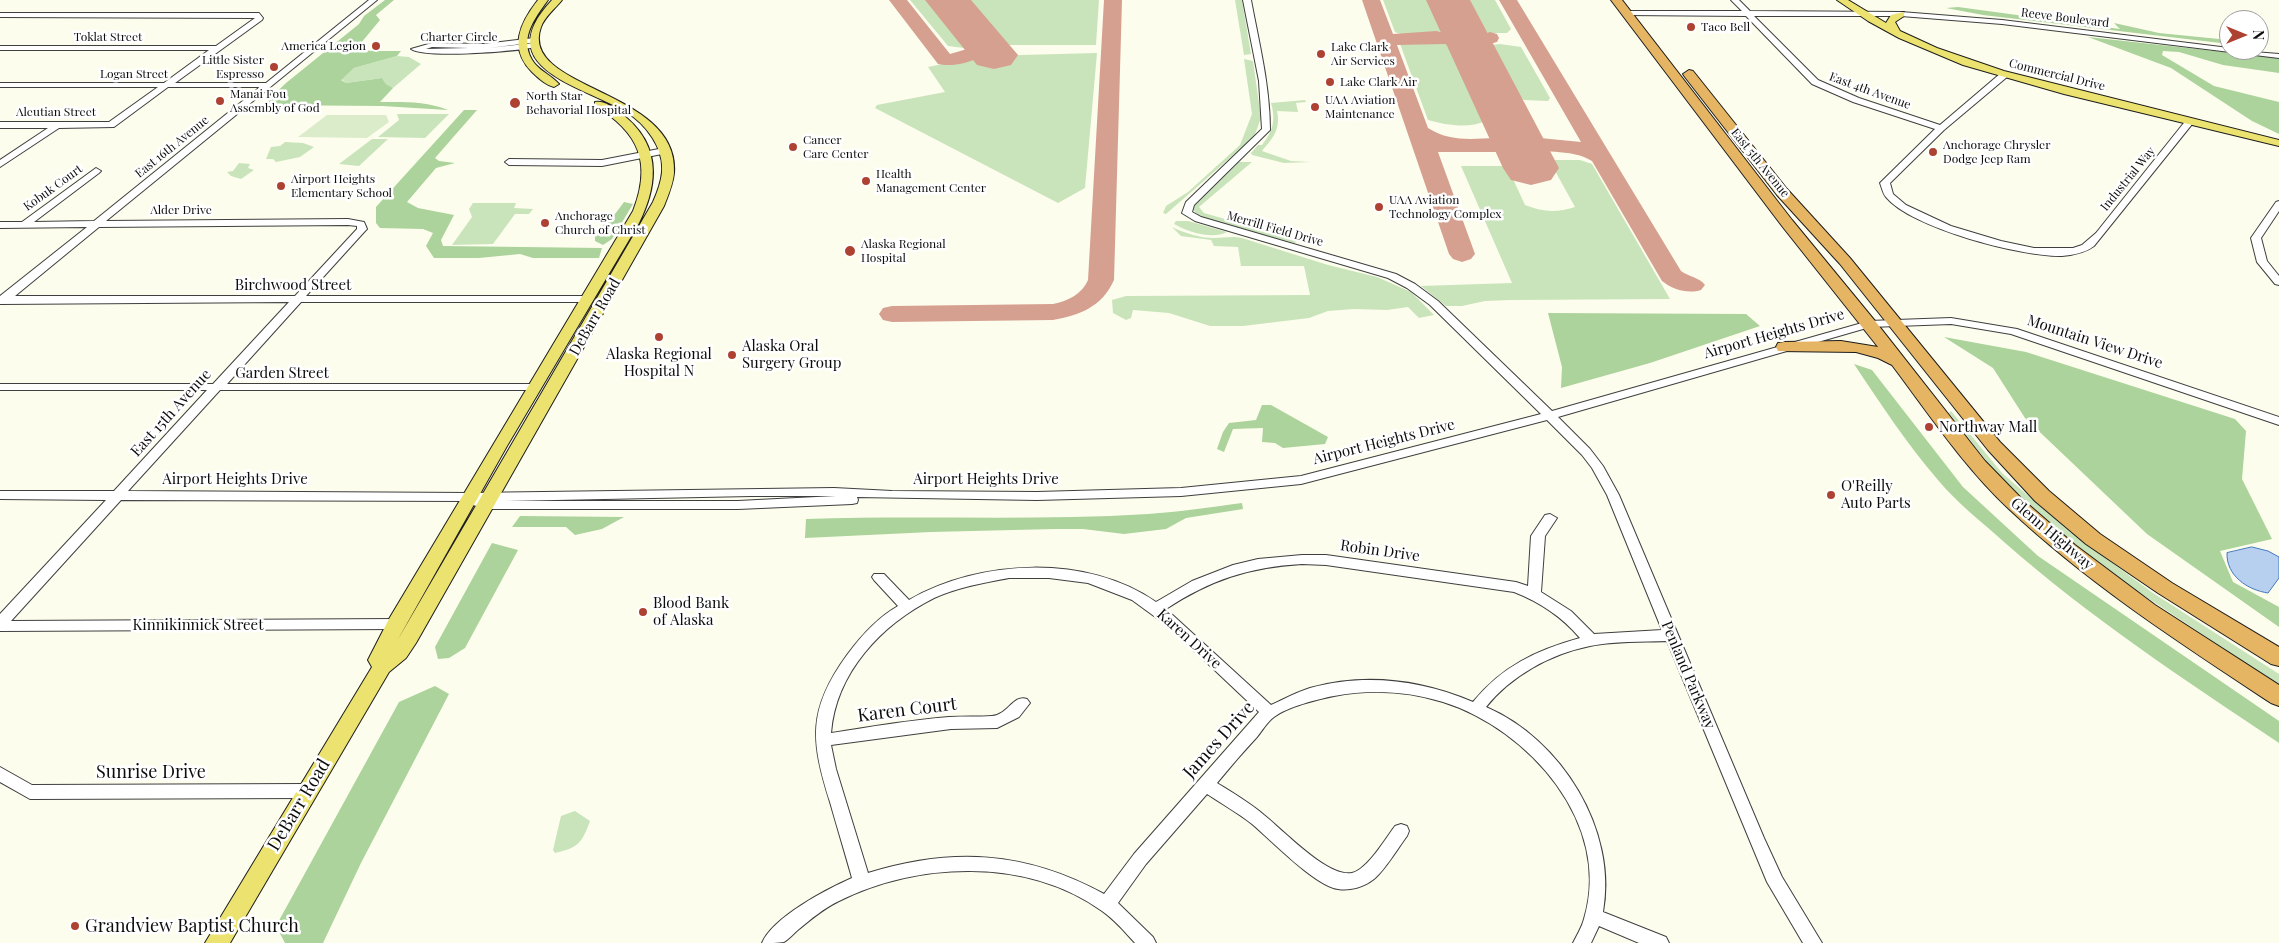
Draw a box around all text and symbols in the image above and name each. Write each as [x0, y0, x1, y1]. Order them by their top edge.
street label: Reeve Boulevard [2020, 5, 2110, 31]
north arrow [2219, 10, 2269, 60]
place label: Taco Bell [1701, 20, 1750, 34]
marker: Taco Bell [1685, 21, 1697, 33]
street label: Toklat Street [74, 30, 142, 44]
street label: Charter Circle [420, 30, 498, 44]
text: N [2249, 30, 2268, 40]
place label: America Legion [281, 39, 366, 53]
marker: America Legion [370, 40, 382, 52]
place label: Lake Clark Air Services [1331, 40, 1395, 68]
marker: Lake Clark Air Services [1315, 48, 1327, 60]
place label: Little Sister Espresso [202, 53, 264, 81]
street label: Commercial Drive [2008, 56, 2106, 94]
marker: Little Sister Espresso [268, 61, 280, 73]
street label: Logan Street [100, 67, 168, 81]
street label: East 4th Avenue [1827, 70, 1913, 112]
place label: Lake Clark Air [1340, 75, 1417, 89]
marker: Lake Clark Air [1324, 76, 1336, 88]
place label: Manai Fou Assembly of God [230, 87, 320, 115]
place label: North Star Behavorial Hospital [526, 89, 631, 117]
place label: UAA Aviation Maintenance [1325, 93, 1395, 121]
marker: Manai Fou Assembly of God [214, 95, 226, 107]
marker: North Star Behavorial Hospital [508, 96, 522, 110]
marker: UAA Aviation Maintenance [1309, 101, 1321, 113]
street label: Aleutian Street [16, 105, 96, 119]
street label: East 16th Avenue [132, 113, 212, 181]
street label: East 5th Avenue [1728, 126, 1792, 200]
place label: Cancer Care Center [803, 133, 869, 161]
place label: Anchorage Chrysler Dodge Jeep Ram [1943, 138, 2050, 166]
marker: Cancer Care Center [787, 141, 799, 153]
street label: Industrial Way [2098, 144, 2158, 214]
marker: Anchorage Chrysler Dodge Jeep Ram [1927, 146, 1939, 158]
street label: Kobuk Court [21, 162, 85, 214]
place label: Health Management Center [876, 167, 986, 195]
place label: Airport Heights Elementary School [291, 172, 392, 200]
marker: Health Management Center [860, 175, 872, 187]
marker: Airport Heights Elementary School [275, 180, 287, 192]
place label: UAA Aviation Technology Complex [1389, 193, 1502, 221]
marker: UAA Aviation Technology Complex [1373, 201, 1385, 213]
street label: Alder Drive [150, 203, 212, 217]
street label: Merrill Field Drive [1225, 208, 1325, 250]
place label: Anchorage Church of Christ [555, 209, 646, 237]
marker: Anchorage Church of Christ [539, 217, 551, 229]
place label: Alaska Regional Hospital [861, 237, 946, 265]
marker: Alaska Regional Hospital [843, 244, 857, 258]
street label: DeBarr Road [566, 275, 624, 359]
street label: Birchwood Street [235, 276, 351, 294]
street label: Airport Heights Drive [1702, 305, 1846, 363]
street label: Mountain View Drive [2025, 312, 2165, 372]
marker: Alaska Regional Hospital N [653, 331, 665, 343]
place label: Alaska Oral Surgery Group [742, 337, 841, 372]
place label: Alaska Regional Hospital N [606, 345, 712, 380]
marker: Alaska Oral Surgery Group [726, 349, 738, 361]
street label: Garden Street [235, 364, 329, 382]
street label: East 15th Avenue [127, 366, 215, 460]
street label: Airport Heights Drive [1311, 416, 1457, 468]
place label: Northway Mall [1939, 418, 2037, 436]
marker: Northway Mall [1923, 421, 1935, 433]
street label: Airport Heights Drive [162, 470, 308, 488]
street label: Airport Heights Drive [913, 470, 1059, 488]
place label: O'Reilly Auto Parts [1841, 477, 1911, 512]
marker: O'Reilly Auto Parts [1825, 489, 1837, 501]
street label: Glenn Highway [2007, 494, 2097, 574]
street label: Robin Drive [1339, 537, 1421, 565]
place label: Blood Bank of Alaska [653, 594, 729, 629]
street label: Karen Drive [1153, 605, 1225, 673]
marker: Blood Bank of Alaska [637, 606, 649, 618]
street label: Kinnikinnick Street [132, 616, 264, 634]
street label: Penland Parkway [1657, 618, 1719, 732]
street label: Karen Court [856, 693, 958, 727]
street label: James Drive [1179, 697, 1259, 783]
street label: DeBarr Road [263, 755, 335, 855]
street label: Sunrise Drive [96, 761, 206, 783]
place label: Grandview Baptist Church [85, 915, 299, 937]
marker: Grandview Baptist Church [69, 920, 81, 932]

